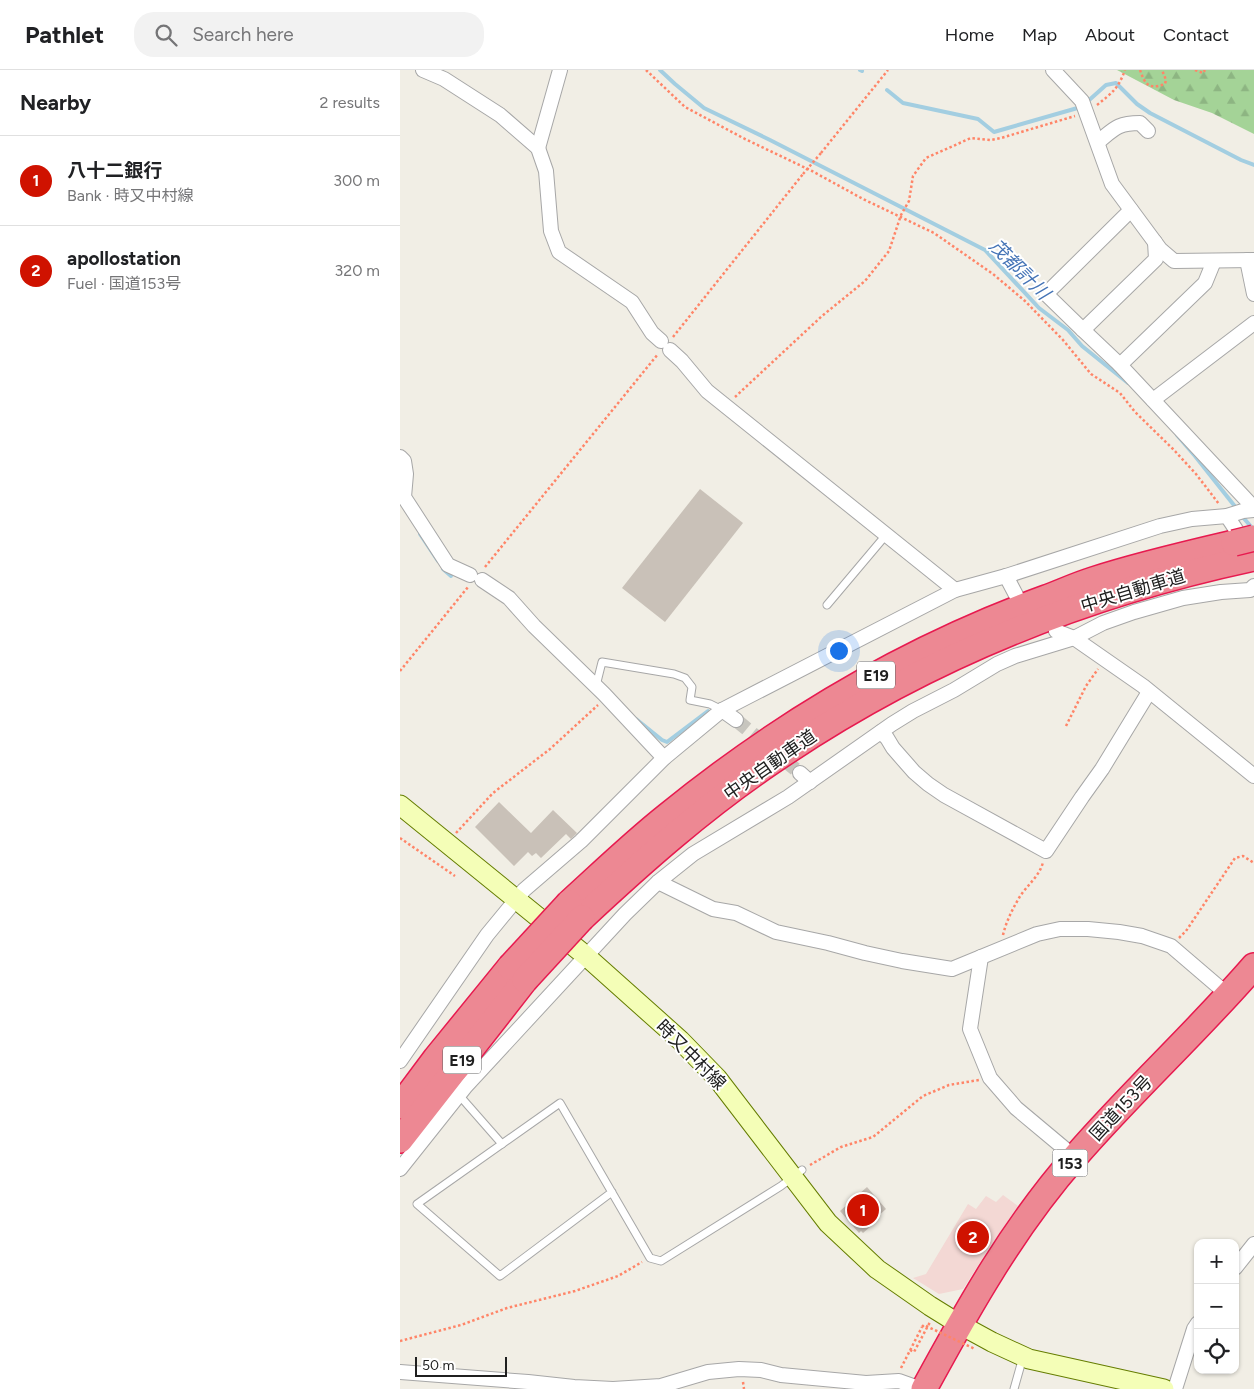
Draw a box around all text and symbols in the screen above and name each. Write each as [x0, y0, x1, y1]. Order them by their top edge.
search box [134, 12, 484, 57]
text: Pathlet [25, 20, 104, 49]
icon: search [152, 21, 180, 49]
text: Search here [192, 23, 294, 46]
text: Home [945, 24, 994, 46]
text: Map [1022, 24, 1057, 46]
text: About [1085, 24, 1135, 46]
text: Contact [1163, 24, 1229, 46]
text: Nearby [20, 90, 91, 115]
text: 2 results [320, 93, 380, 112]
text: 八十二銀行 [67, 159, 162, 182]
text: 1 [33, 171, 39, 190]
text: 300 m [333, 171, 380, 190]
text: Bank · 時又中村線 [67, 186, 194, 205]
water label: 茂都計川 [985, 234, 1056, 306]
text: apollostation [67, 247, 181, 270]
text: 2 [31, 261, 41, 280]
text: 320 m [335, 261, 380, 280]
text: Fuel · 国道153号 [67, 274, 181, 293]
street label: 中央自動車道 [1078, 565, 1188, 617]
your location [826, 638, 852, 664]
road number: E19 [857, 662, 895, 688]
street label: 中央自動車道 [719, 725, 821, 805]
street label: 時又中村線 [651, 1015, 731, 1095]
road number: E19 [443, 1046, 481, 1074]
street label: 国道153号 [1085, 1071, 1157, 1145]
road number: 153 [1052, 1150, 1088, 1176]
pin: 1 [847, 1191, 879, 1229]
pin: 2 [957, 1218, 989, 1256]
map controls [1194, 1239, 1239, 1374]
button: + [1194, 1239, 1239, 1284]
button: − [1194, 1284, 1239, 1329]
button: locate [1194, 1329, 1239, 1374]
scale bar [415, 1354, 508, 1377]
text: 50 m [422, 1357, 454, 1374]

